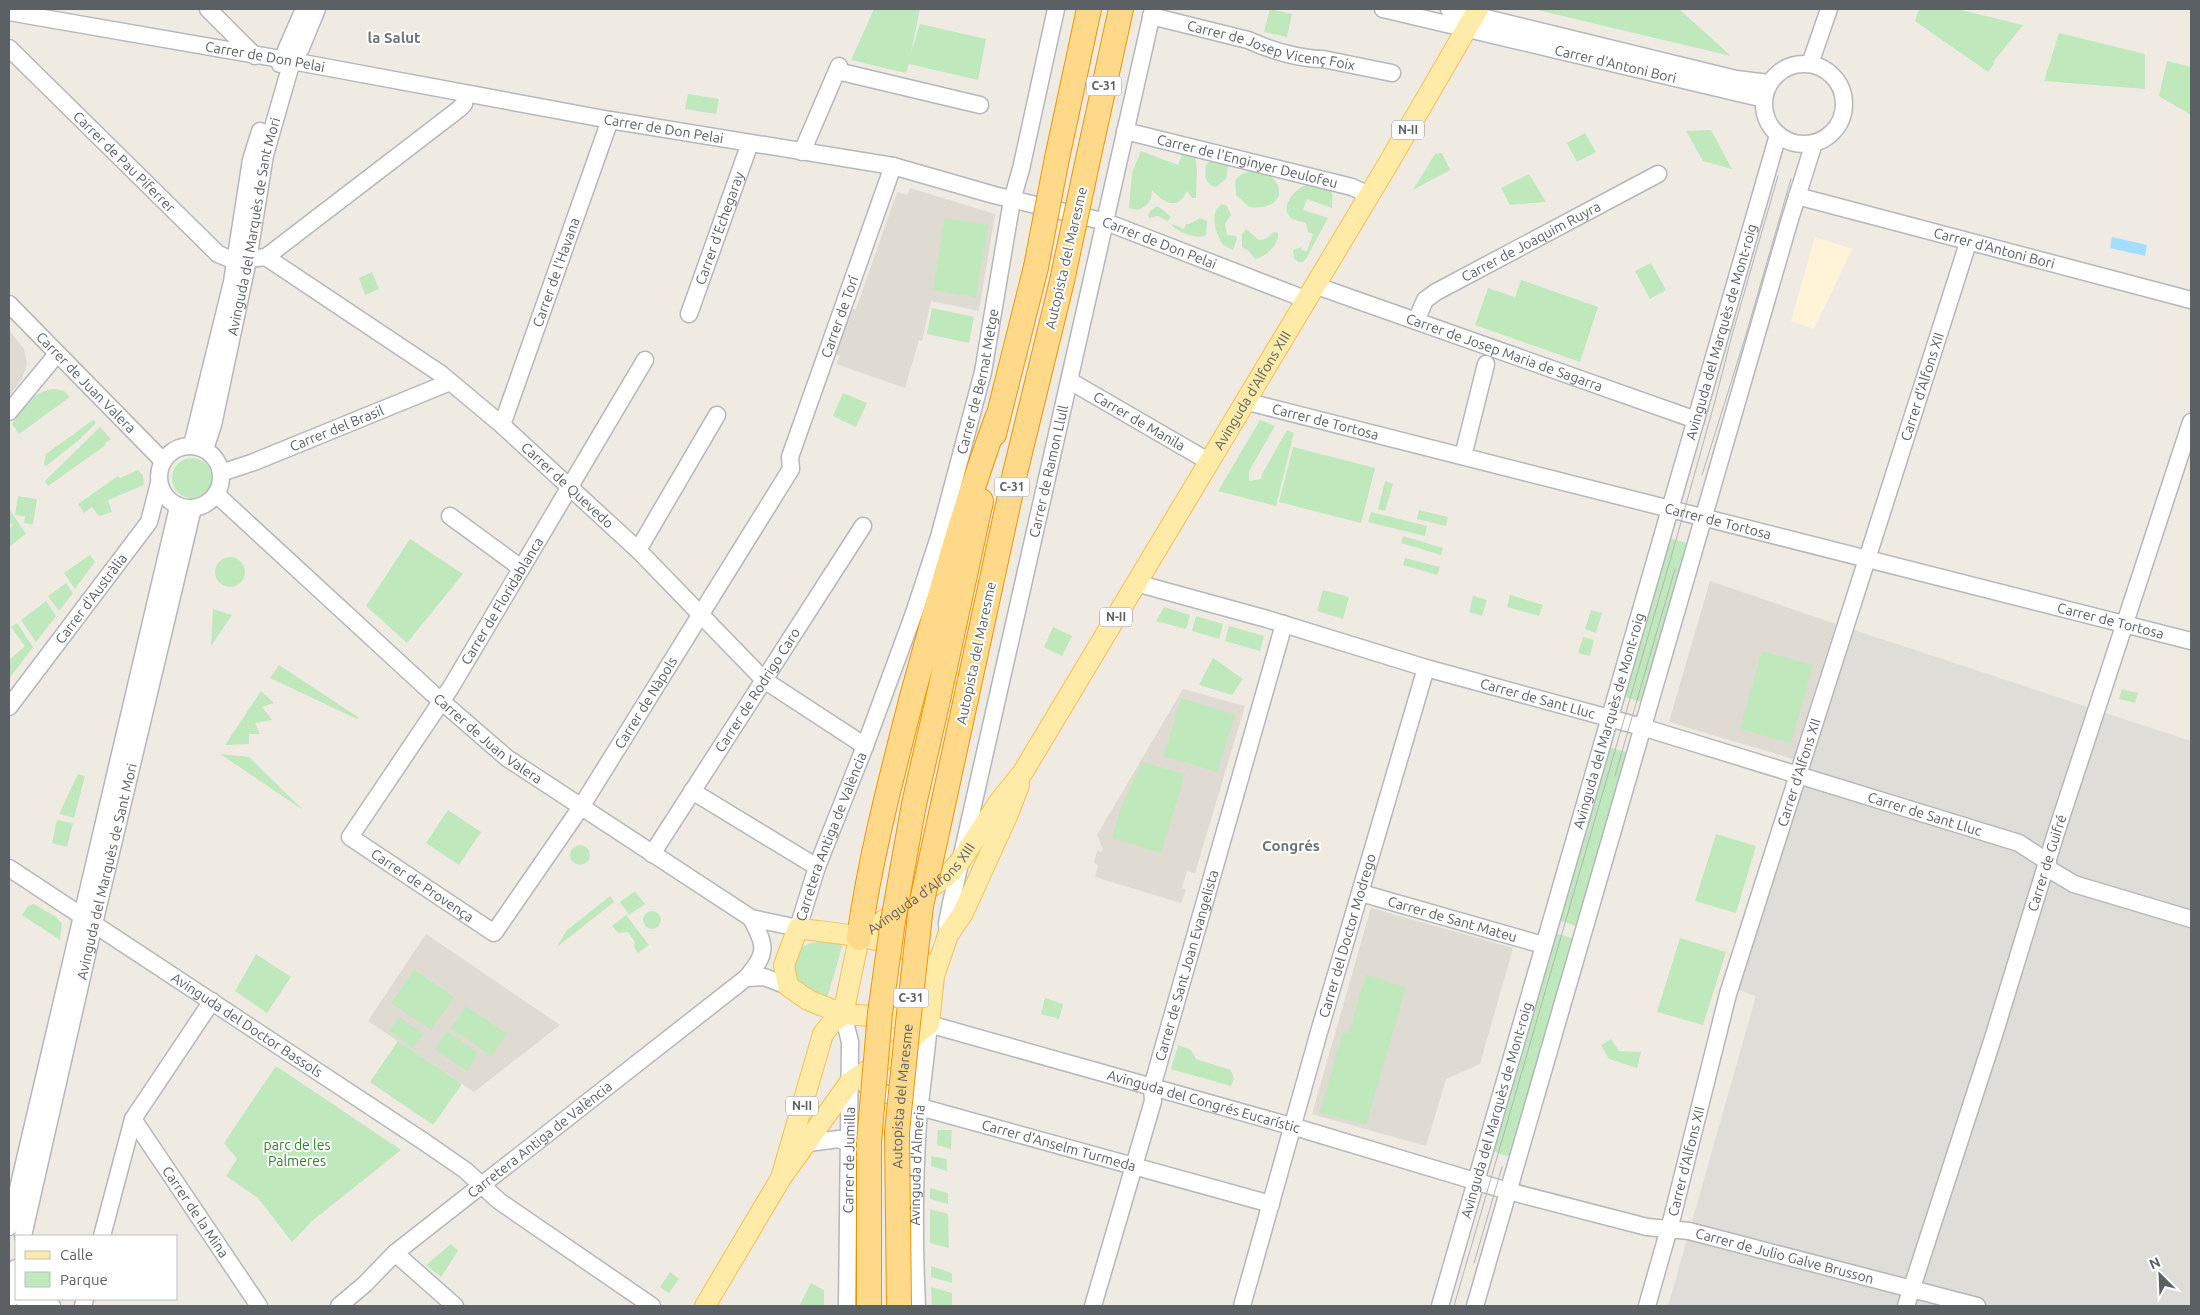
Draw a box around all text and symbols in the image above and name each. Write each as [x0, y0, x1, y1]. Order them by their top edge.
street label: Carrer de Josep Vicenç Foix [1186, 17, 1357, 73]
district label: la Salut [367, 29, 421, 46]
street label: Carrer de Don Pelai [204, 38, 326, 75]
street label: Carrer d'Antoni Bori [1553, 42, 1678, 86]
road number: C-31 [1086, 76, 1122, 95]
street label: Carrer de Pau Piferrer [70, 108, 179, 216]
street label: Carrer de Don Pelai [602, 111, 725, 146]
street label: Avinguda del Marquès de Sant Mori [224, 116, 283, 337]
road number: N-II [1392, 120, 1424, 140]
street label: Carrer de l'Enginyer Deulofeu [1155, 131, 1339, 191]
street label: Carrer d'Echegaray [692, 169, 747, 287]
street label: Autopista del Maresme [1042, 185, 1090, 331]
street label: Carrer de Joaquim Ruyra [1459, 198, 1603, 285]
street label: Carrer de Don Pelai [1100, 213, 1219, 272]
street label: Carrer de l'Havana [529, 215, 583, 329]
street label: Avinguda del Marquès de Mont-roig [1682, 222, 1760, 442]
street label: Carrer d'Antoni Bori [1932, 224, 2057, 272]
street label: Carrer de Torí [818, 273, 862, 360]
street label: Carrer de Bernat Metge [953, 307, 1002, 456]
street label: Carrer de Josep Maria de Sagarra [1404, 310, 1605, 394]
street label: Avinguda d'Alfons XIII [1210, 328, 1294, 452]
street label: Carrer de Juan Valera [33, 329, 139, 436]
street label: Carrer d'Alfons XII [1897, 330, 1947, 443]
street label: Carrer de Manila [1090, 388, 1188, 454]
street label: Carrer de Tortosa [1270, 400, 1380, 443]
street label: Carrer del Brasil [287, 402, 386, 455]
street label: Carrer de Ramon Llull [1026, 403, 1071, 539]
street label: Carrer de Quevedo [518, 439, 617, 531]
road number: C-31 [994, 478, 1030, 497]
street label: Carrer de Tortosa [1663, 500, 1773, 542]
street label: Carrer de Floridablanca [458, 534, 546, 668]
street label: Carrer d'Austràlia [52, 550, 130, 647]
street label: Autopista del Maresme [953, 580, 999, 726]
street label: Carrer de Tortosa [2056, 599, 2166, 642]
road number: N-II [1100, 608, 1132, 626]
street label: Avinguda del Marquès de Mont-roig [1570, 611, 1648, 831]
street label: Carrer de Rodrigo Caro [712, 625, 803, 755]
street label: Carrer de Nàpols [611, 654, 680, 752]
street label: Carrer de Sant Lluc [1478, 675, 1597, 722]
street label: Carrer de Juan Valera [430, 690, 545, 787]
street label: Carrer d'Alfons XII [1774, 716, 1824, 829]
street label: Carretera Antiga de València [793, 750, 870, 923]
street label: Avinguda del Marquès de Sant Mori [74, 762, 140, 981]
street label: Carrer de Sant Lluc [1866, 789, 1984, 839]
street label: Carrer de Guifré [2024, 812, 2070, 913]
district label: Congrés [1262, 837, 1320, 854]
street label: Avinguda d'Alfons XIII [864, 840, 978, 938]
street label: Carrer de Provença [368, 845, 477, 925]
street label: Carrer del Doctor Modrego [1316, 852, 1379, 1020]
street label: Carrer de Sant Joan Evangelista [1152, 868, 1221, 1063]
street label: Carrer de Sant Mateu [1386, 893, 1519, 945]
street label: Avinguda del Doctor Bassols [168, 969, 326, 1080]
road number: C-31 [894, 988, 928, 1008]
street label: Avinguda del Marquès de Mont-roig [1458, 1000, 1535, 1220]
street label: Autopista del Maresme [889, 1023, 916, 1169]
street label: Avinguda del Congrés Eucarístic [1105, 1067, 1302, 1136]
street label: Carretera Antiga de València [464, 1078, 615, 1201]
road number: N-II [786, 1096, 818, 1116]
street label: Avinguda d'Almeria [907, 1104, 928, 1226]
street label: Carrer d'Alfons XII [1665, 1105, 1708, 1218]
street label: Carrer de Jumilla [840, 1107, 858, 1213]
street label: Carrer d'Anselm Turmeda [980, 1116, 1138, 1174]
park label: parc de les Palmeres [264, 1137, 331, 1169]
street label: Carrer de la Mina [159, 1163, 232, 1261]
street label: Carrer de Julio Galve Brusson [1694, 1225, 1876, 1287]
legend [15, 1235, 178, 1300]
text: Calle [60, 1246, 93, 1263]
north arrow [2135, 1250, 2185, 1300]
text: N [2147, 1254, 2163, 1273]
text: Parque [60, 1271, 108, 1288]

